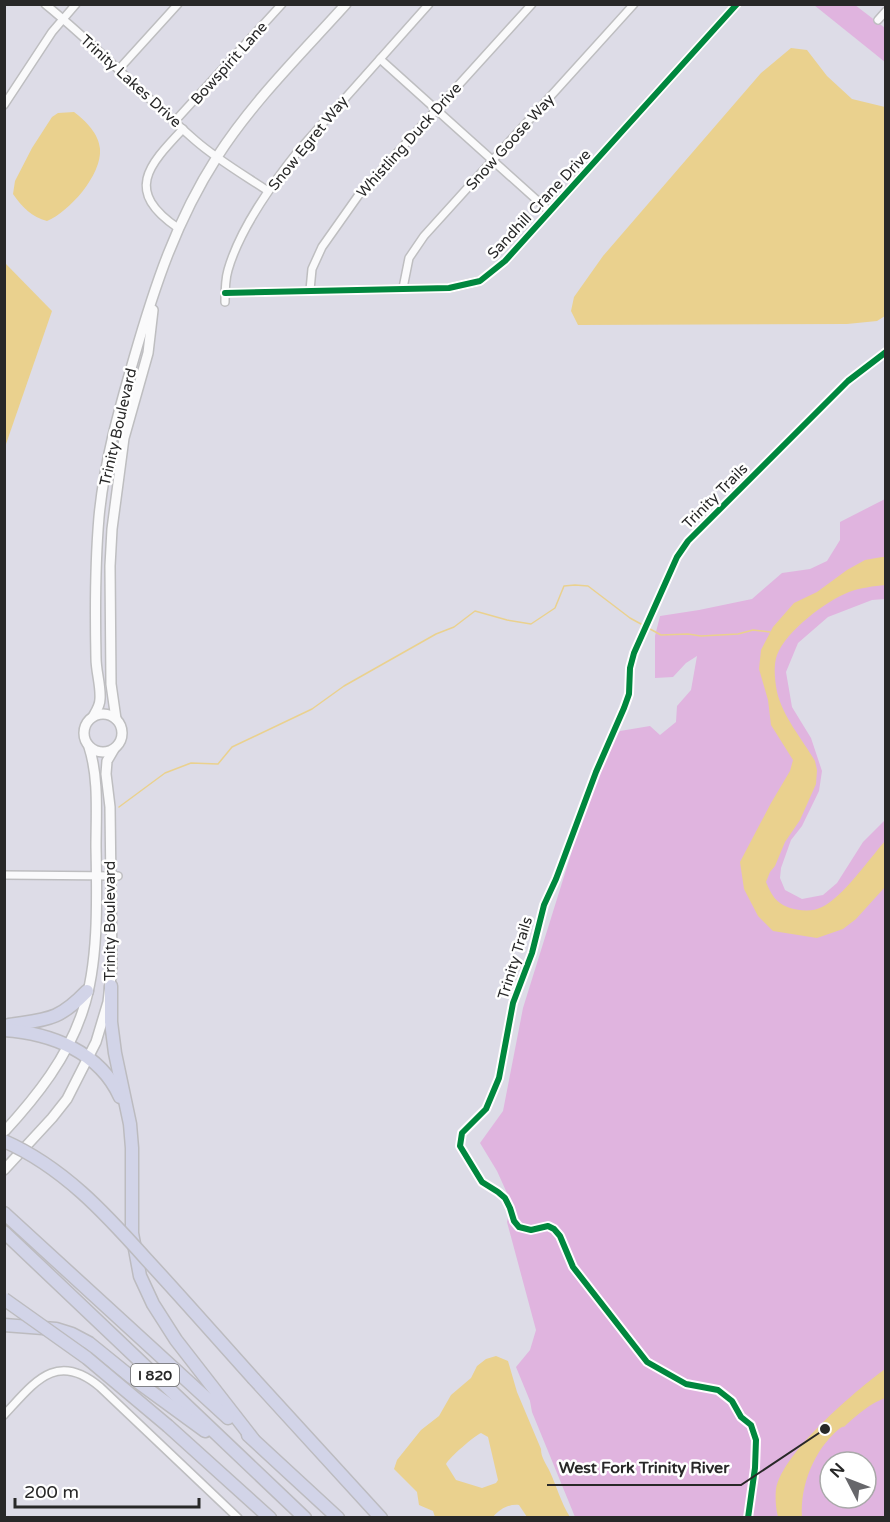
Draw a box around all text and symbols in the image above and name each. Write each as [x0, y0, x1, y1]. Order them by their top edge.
street label: Bowspirit Lane [187, 18, 271, 108]
street label: Trinity Lakes Drive [77, 31, 185, 131]
street label: Whistling Duck Drive [353, 79, 465, 201]
street label: Snow Goose Way [462, 90, 558, 194]
street label: Snow Egret Way [264, 92, 352, 194]
street label: Sandhill Crane Drive [483, 145, 595, 263]
street label: Trinity Boulevard [96, 366, 140, 488]
street label: Trinity Trails [678, 459, 752, 533]
street label: Trinity Boulevard [101, 861, 119, 981]
street label: Trinity Trails [494, 915, 536, 1001]
road number: I 820 [131, 1364, 179, 1386]
north arrow [818, 1450, 878, 1510]
callout: West Fork Trinity River [547, 1451, 741, 1485]
text: West Fork Trinity River [559, 1458, 730, 1478]
text: N [826, 1459, 849, 1482]
scale bar [15, 1471, 200, 1509]
text: 200 m [24, 1481, 79, 1503]

